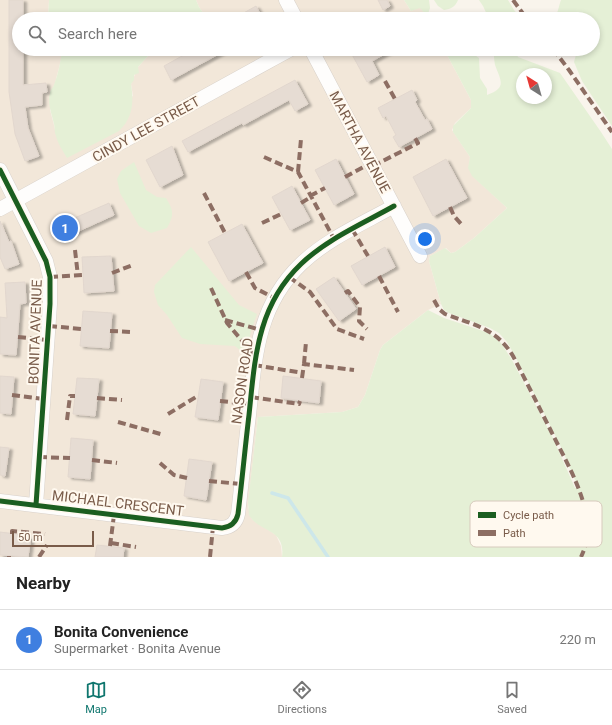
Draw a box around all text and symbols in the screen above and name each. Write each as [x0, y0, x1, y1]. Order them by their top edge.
search box [12, 12, 600, 56]
icon: search [26, 23, 48, 45]
text: Search here [58, 25, 137, 43]
north arrow [516, 68, 552, 104]
street label: MARTHA AVENUE [326, 88, 394, 196]
street label: CINDY LEE STREET [90, 93, 203, 165]
pin: 1 [52, 213, 78, 243]
your location [415, 229, 435, 249]
street label: BONITA AVENUE [25, 279, 45, 385]
street label: NASON ROAD [228, 337, 256, 425]
street label: MICHAEL CRESCENT [51, 487, 185, 519]
legend [470, 501, 602, 547]
text: Cycle path [503, 509, 554, 522]
text: Path [503, 527, 526, 540]
scale bar [12, 529, 94, 548]
text: 50 m [18, 531, 43, 544]
text: Nearby [16, 573, 71, 593]
text: Bonita Convenience [54, 623, 188, 641]
text: 1 [25, 632, 33, 647]
text: 220 m [559, 632, 596, 647]
text: Supermarket · Bonita Avenue [54, 641, 221, 656]
tab: Map [85, 679, 107, 716]
tab: Directions [277, 679, 327, 716]
tab: Saved [497, 679, 527, 716]

